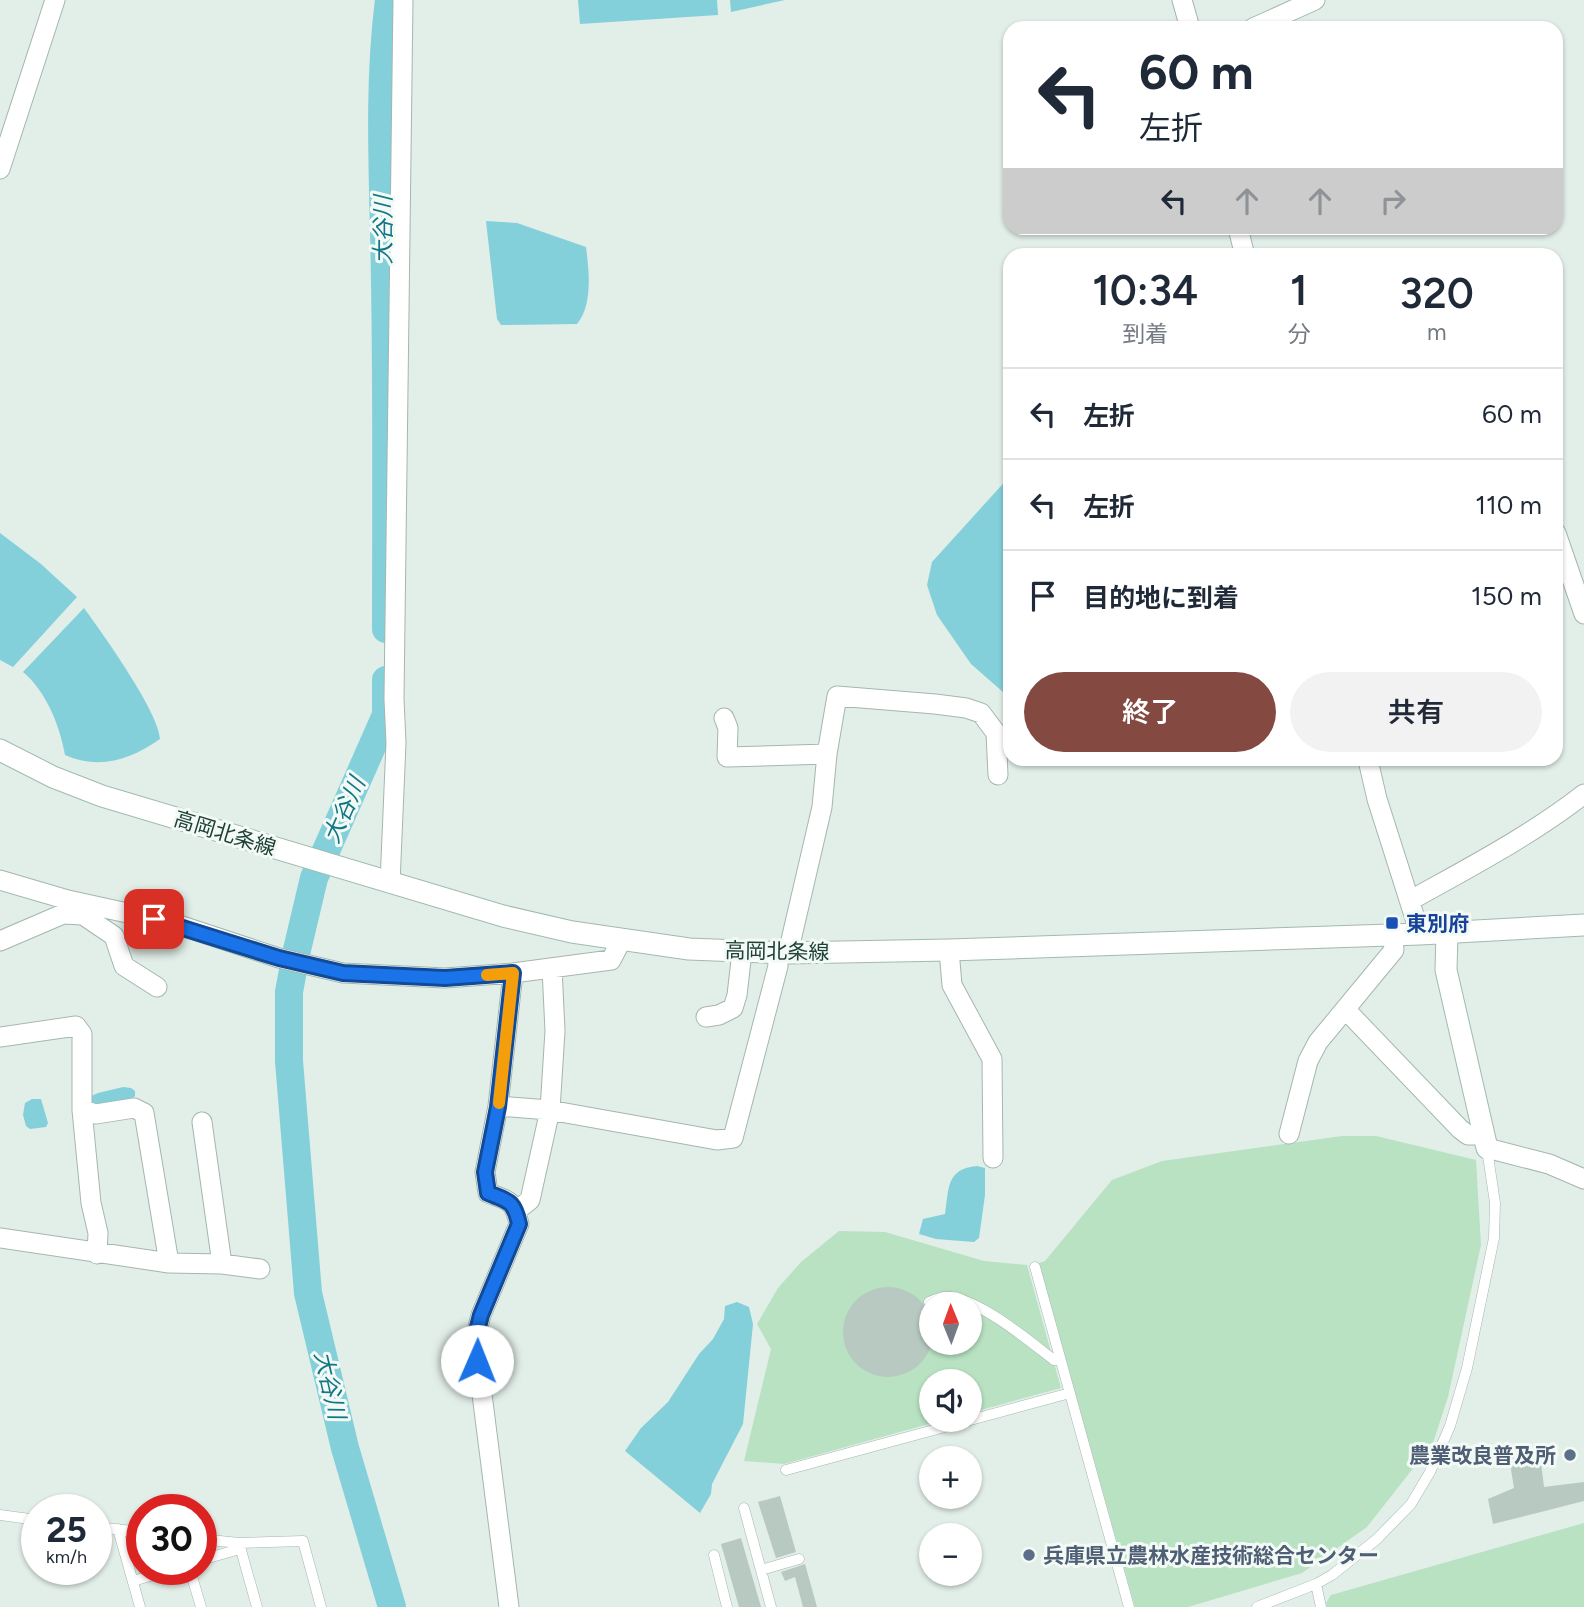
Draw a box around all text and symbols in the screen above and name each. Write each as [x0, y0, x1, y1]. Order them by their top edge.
text: 60 m [1139, 42, 1254, 101]
icon: left [1024, 49, 1115, 140]
text: 左折 [1139, 109, 1203, 147]
icon: left [1155, 182, 1193, 220]
icon: ahead [1228, 182, 1266, 220]
icon: ahead [1301, 182, 1339, 220]
icon: right [1374, 182, 1412, 220]
water label: 大谷川 [369, 193, 397, 265]
text: 10:34 [1092, 265, 1198, 316]
text: 1 [1290, 265, 1308, 316]
text: 320 [1400, 268, 1474, 319]
text: m [1427, 318, 1446, 346]
text: 到着 [1122, 320, 1168, 348]
text: 分 [1287, 320, 1310, 348]
icon: left [1024, 395, 1062, 433]
text: 60 m [1482, 398, 1542, 430]
text: 左折 [1083, 400, 1135, 432]
icon: left [1024, 486, 1062, 524]
text: 110 m [1475, 489, 1542, 521]
text: 左折 [1083, 491, 1135, 523]
icon: arrive [1024, 577, 1062, 615]
text: 150 m [1471, 580, 1542, 612]
text: 目的地に到着 [1083, 582, 1239, 614]
button: 終了 [1024, 672, 1276, 752]
button: 共有 [1290, 672, 1542, 752]
water label: 大谷川 [317, 770, 372, 847]
street label: 高岡北条線 [171, 806, 279, 860]
pin [124, 889, 184, 949]
icon: arrive [135, 900, 173, 938]
place label: 東別府 [1406, 911, 1469, 936]
marker: 東別府 [1384, 915, 1400, 931]
street label: 高岡北条線 [724, 938, 830, 964]
north arrow [919, 1292, 982, 1354]
map controls [919, 1292, 982, 1586]
position arrow [440, 1324, 514, 1398]
water label: 大谷川 [309, 1348, 352, 1425]
button: sound [919, 1369, 982, 1432]
place label: 農業改良普及所 [1409, 1443, 1556, 1468]
button: + [919, 1446, 982, 1509]
marker: 農業改良普及所 [1562, 1447, 1578, 1463]
speed limit sign: 30 [126, 1494, 217, 1585]
text: 25 [46, 1509, 87, 1551]
button: − [919, 1523, 982, 1586]
place label: 兵庫県立農林水産技術総合センター [1043, 1543, 1379, 1568]
text: km/h [46, 1546, 87, 1568]
marker: 兵庫県立農林水産技術総合センター [1021, 1547, 1037, 1563]

